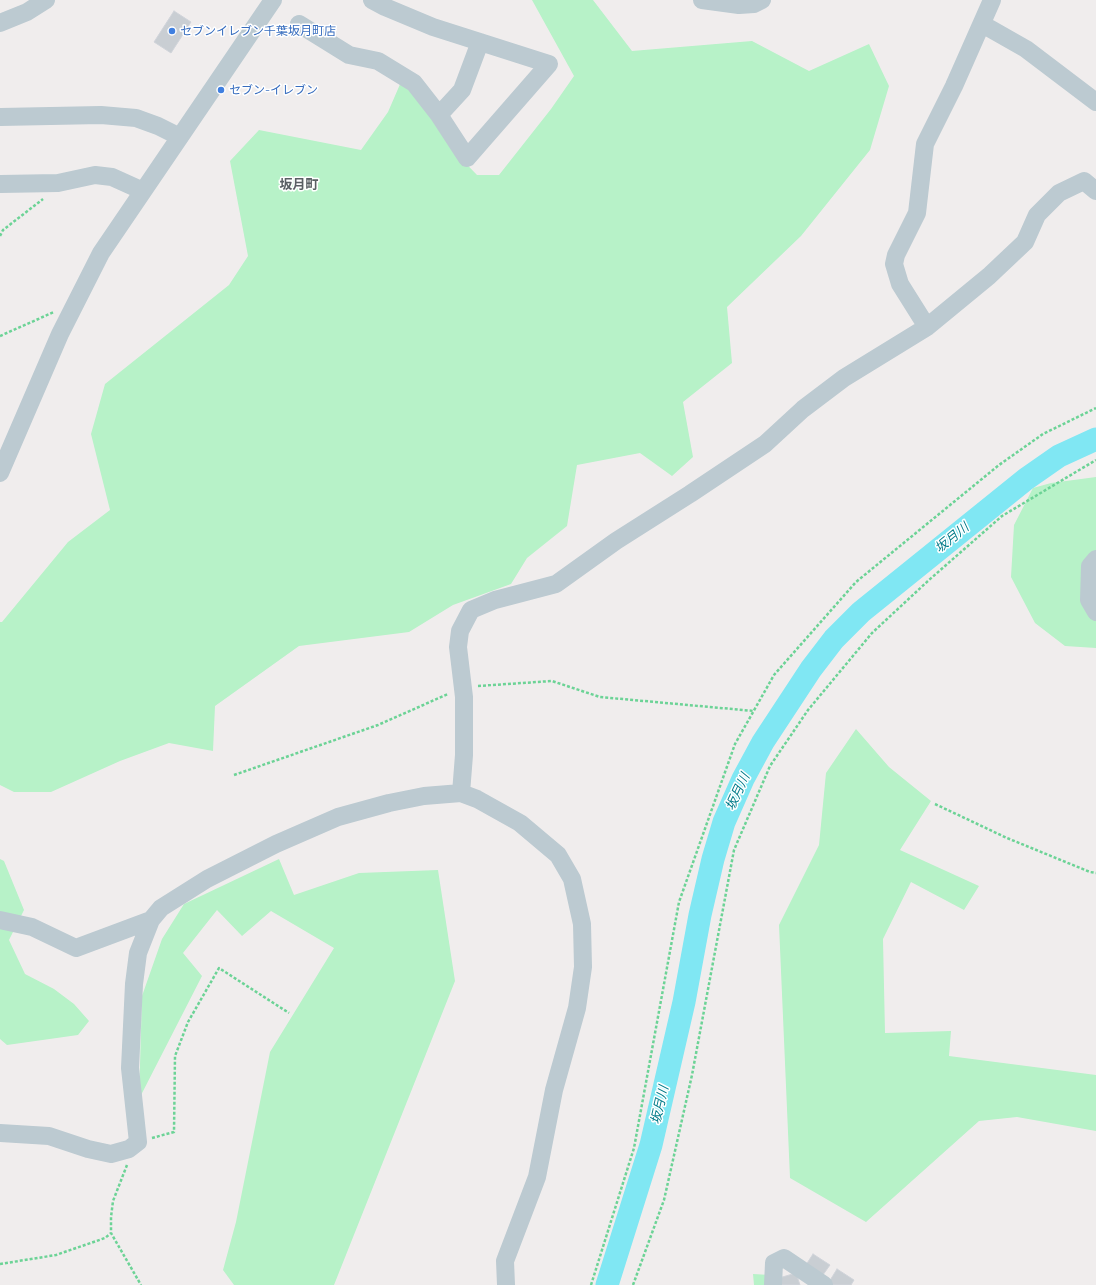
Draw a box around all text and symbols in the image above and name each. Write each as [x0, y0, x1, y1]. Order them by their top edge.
place label: セブンイレブン千葉坂月町店 [180, 24, 336, 38]
marker: セブンイレブン千葉坂月町店 [167, 26, 177, 36]
place label: セブン-イレブン [229, 83, 318, 97]
marker: セブン-イレブン [216, 85, 226, 95]
district label: 坂月町 [280, 177, 318, 193]
water label: 坂月川 [932, 520, 972, 556]
water label: 坂月川 [723, 771, 753, 813]
water label: 坂月川 [648, 1084, 672, 1126]

